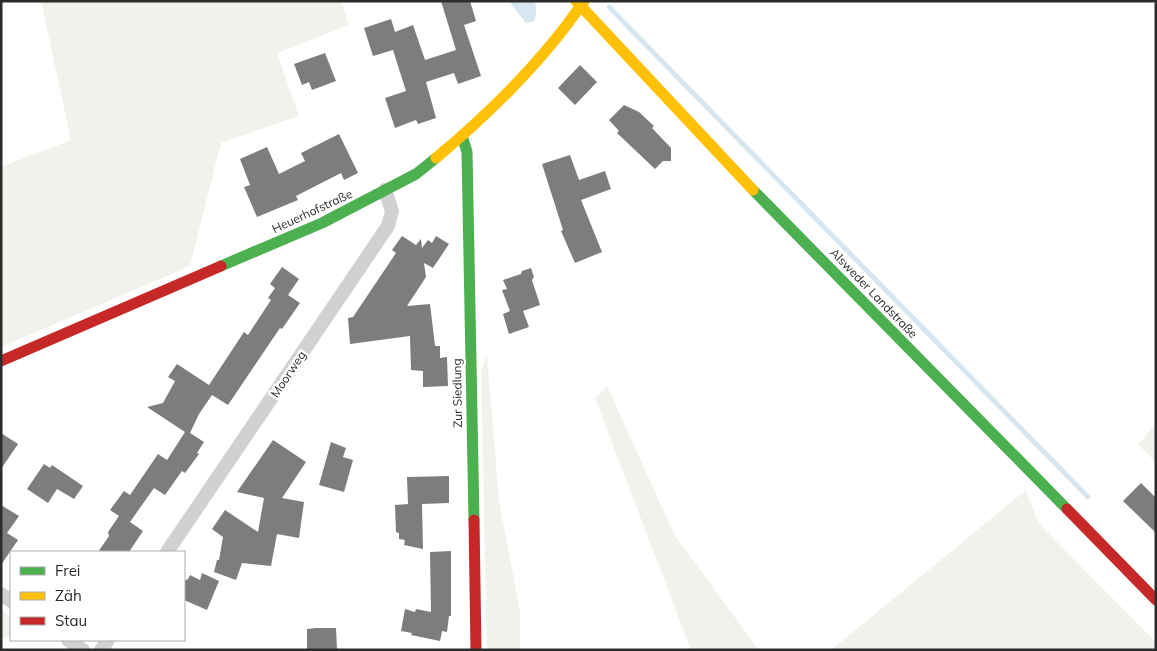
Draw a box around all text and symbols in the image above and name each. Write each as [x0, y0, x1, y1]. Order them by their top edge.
street label: Heuerhofstraße [269, 186, 355, 236]
street label: Alsweder Landstraße [827, 245, 921, 341]
street label: Moorweg [267, 348, 309, 400]
street label: Zur Siedlung [449, 358, 465, 428]
legend [10, 551, 185, 641]
text: Frei [55, 561, 80, 580]
text: Zäh [55, 586, 82, 605]
text: Stau [55, 611, 87, 630]

